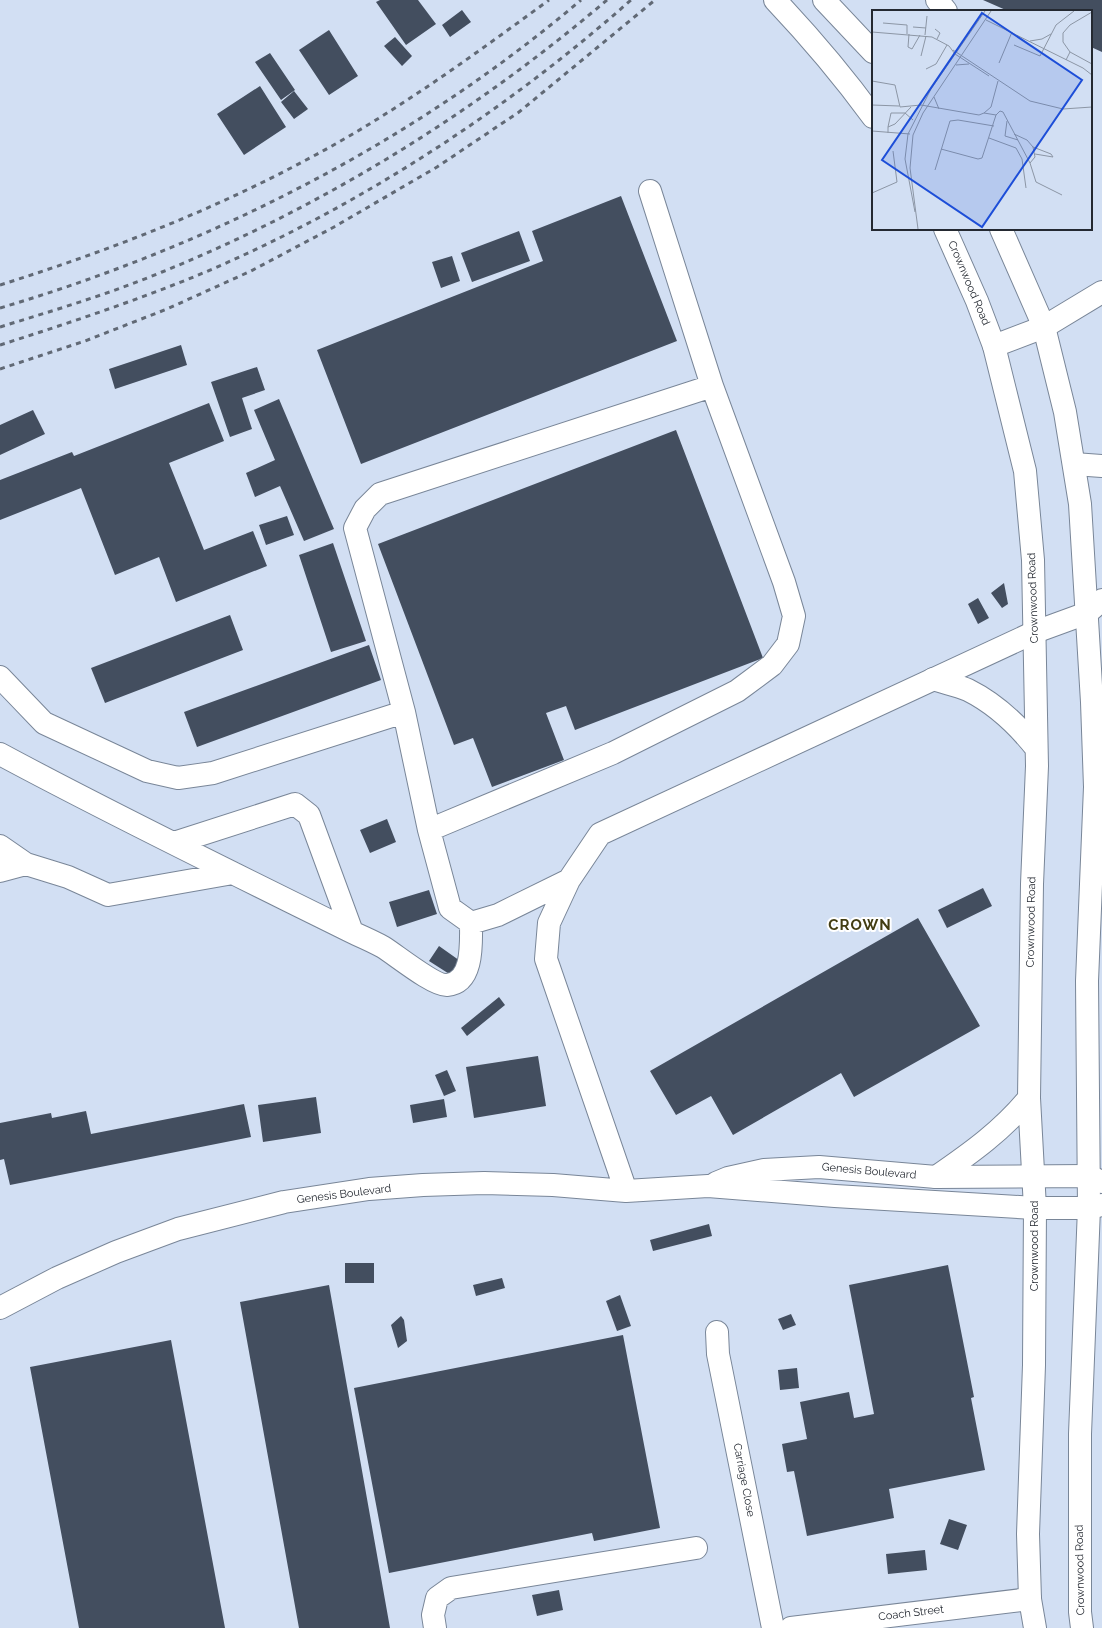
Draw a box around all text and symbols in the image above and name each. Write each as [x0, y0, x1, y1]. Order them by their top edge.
inset map [872, 10, 1092, 230]
street label: Crownwood Road [945, 239, 993, 327]
street label: Crownwood Road [1025, 552, 1041, 644]
street label: Crownwood Road [1024, 876, 1038, 967]
district label: CROWN [828, 916, 892, 934]
street label: Genesis Boulevard [821, 1160, 917, 1182]
street label: Genesis Boulevard [296, 1182, 392, 1206]
street label: Crownwood Road [1028, 1201, 1041, 1291]
street label: Carriage Close [731, 1442, 758, 1518]
street label: Crownwood Road [1073, 1524, 1087, 1615]
street label: Coach Street [878, 1602, 945, 1623]

